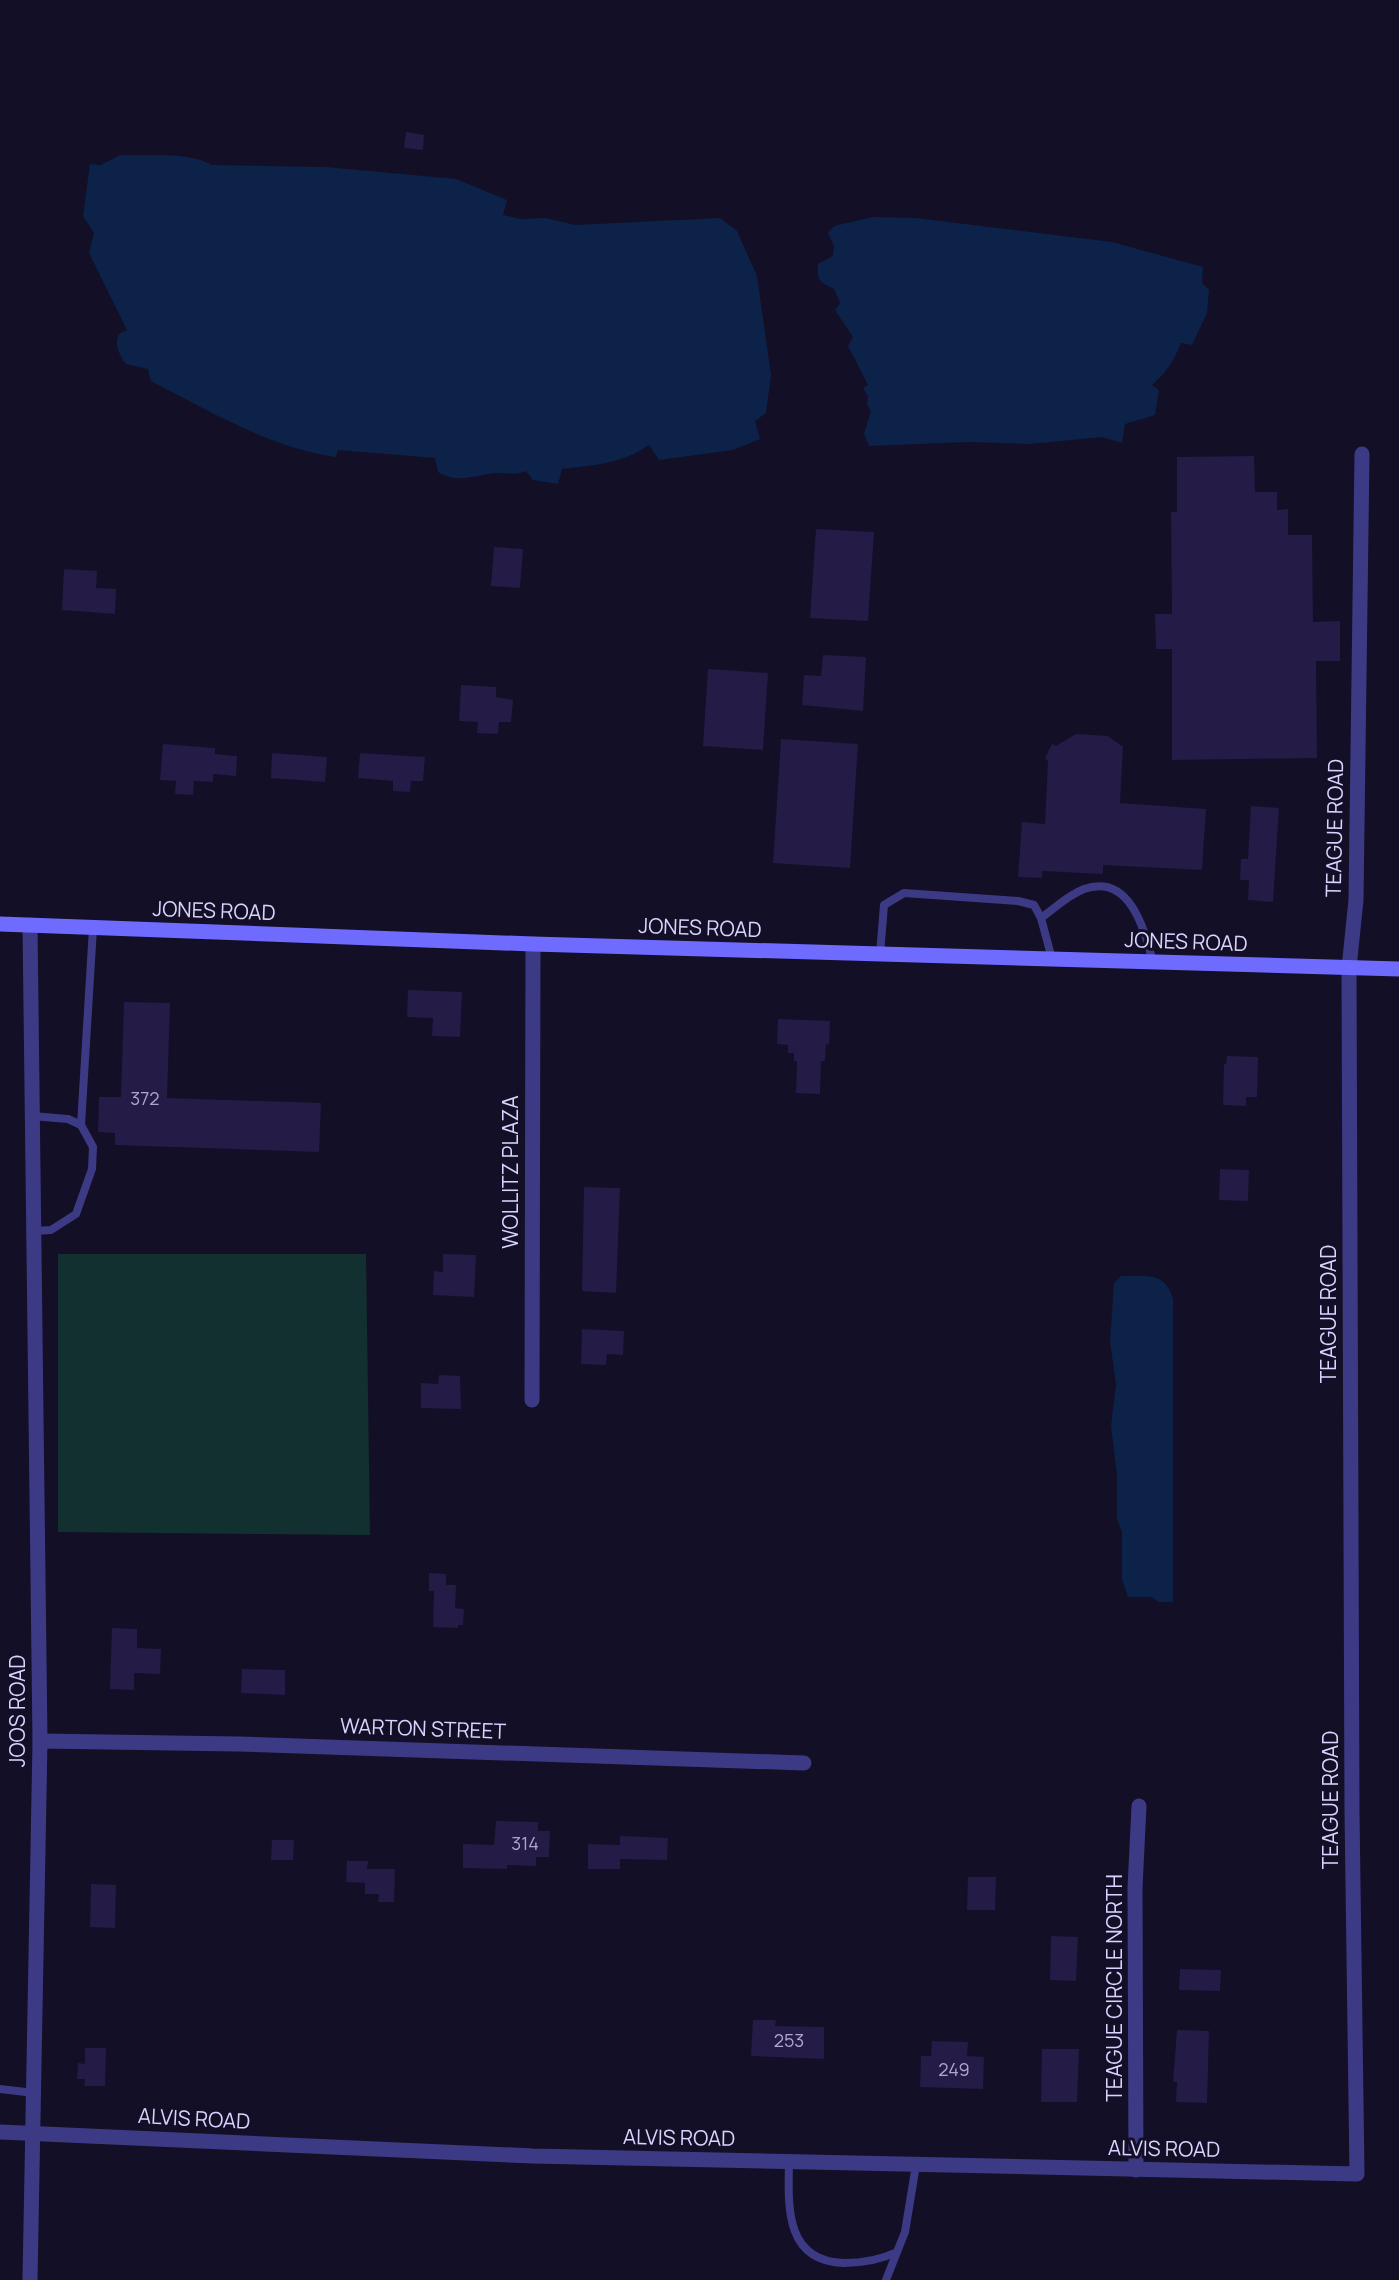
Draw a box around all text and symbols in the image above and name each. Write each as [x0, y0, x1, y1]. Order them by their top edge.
street label: TEAGUE ROAD [1319, 758, 1349, 897]
street label: JONES ROAD [152, 894, 276, 926]
street label: JONES ROAD [638, 911, 762, 943]
street label: JONES ROAD [1124, 925, 1248, 957]
house number: 372 [130, 1086, 160, 1110]
street label: WOLLITZ PLAZA [496, 1095, 524, 1249]
street label: TEAGUE ROAD [1314, 1245, 1342, 1383]
street label: JOOS ROAD [3, 1655, 31, 1767]
street label: WARTON STREET [339, 1711, 507, 1745]
street label: TEAGUE ROAD [1316, 1731, 1344, 1869]
house number: 314 [511, 1831, 539, 1855]
street label: TEAGUE CIRCLE NORTH [1100, 1874, 1128, 2102]
house number: 253 [774, 2028, 804, 2052]
house number: 249 [938, 2057, 970, 2081]
street label: ALVIS ROAD [137, 2101, 251, 2135]
street label: ALVIS ROAD [623, 2122, 736, 2152]
street label: ALVIS ROAD [1108, 2133, 1221, 2163]

